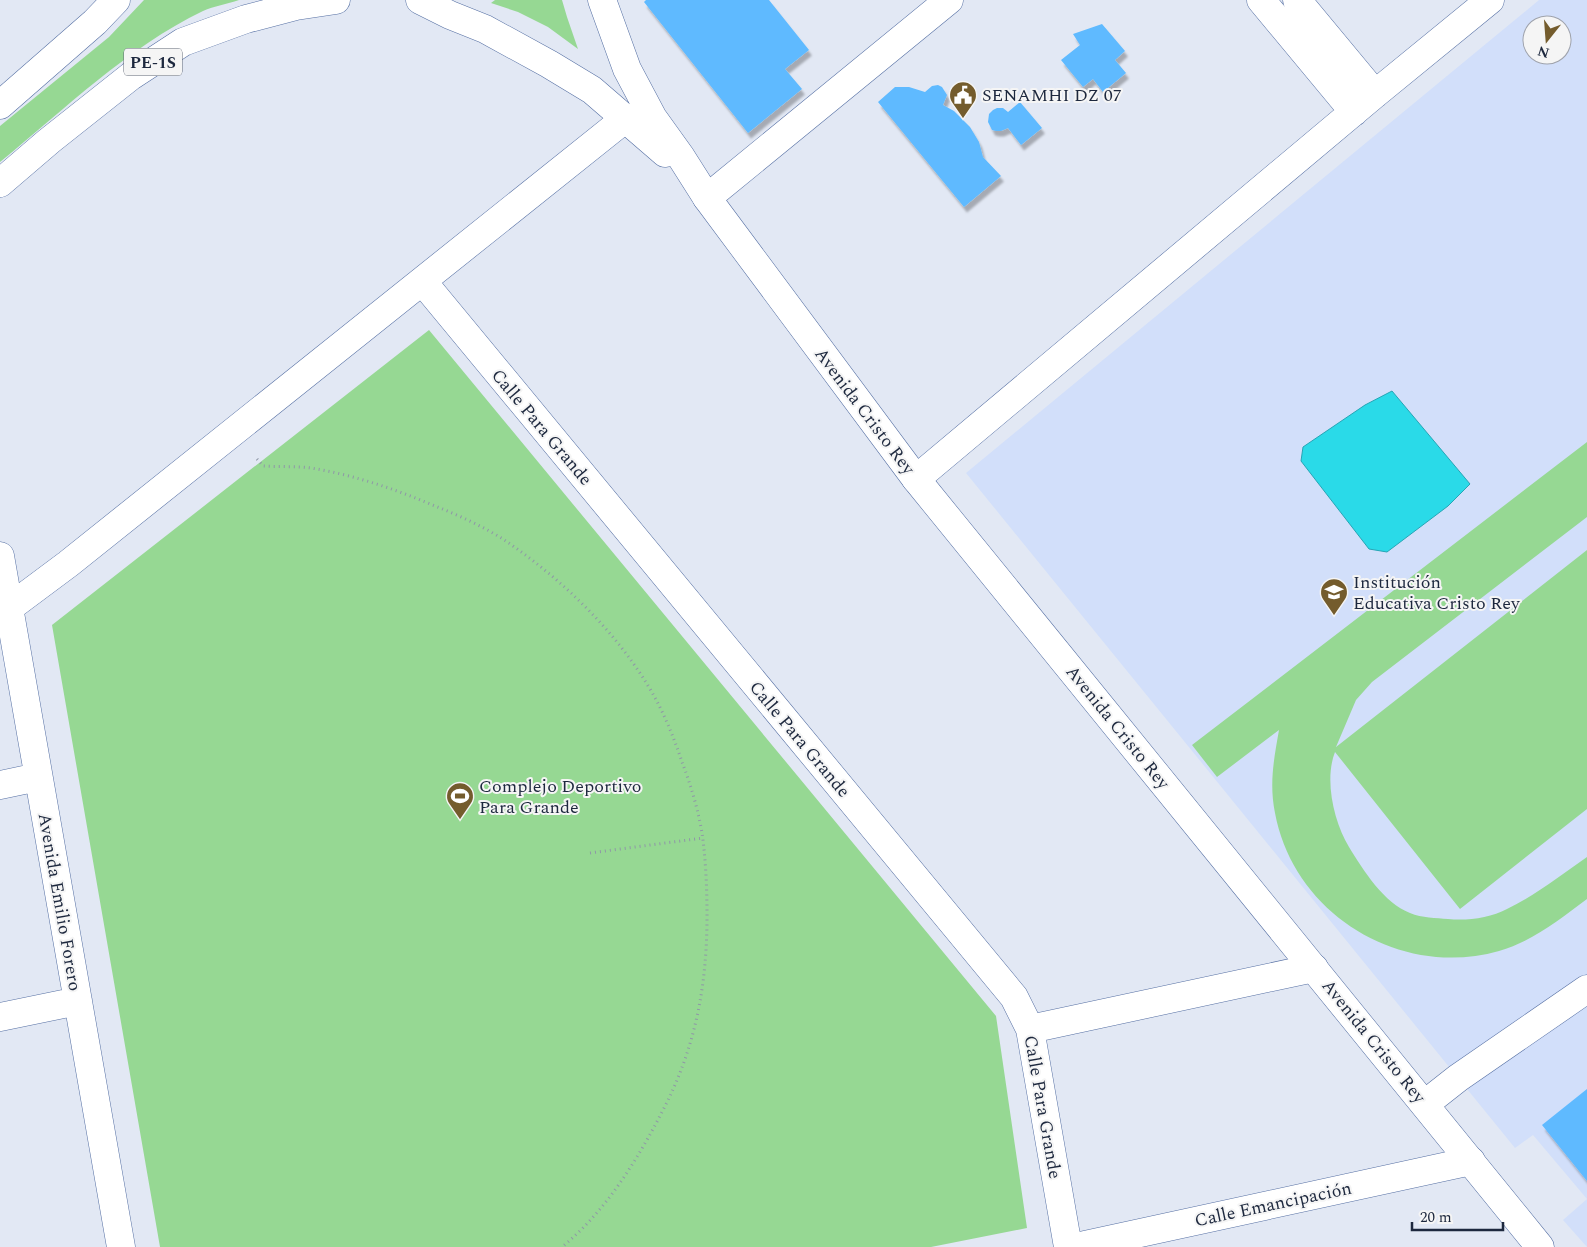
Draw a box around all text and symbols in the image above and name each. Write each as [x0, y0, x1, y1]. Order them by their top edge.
north arrow [1522, 15, 1572, 65]
text: N [1535, 40, 1552, 64]
road number: PE-1S [124, 48, 182, 76]
public building icon: SENAMHI DZ 07 [948, 80, 978, 119]
place label: SENAMHI DZ 07 [982, 82, 1122, 109]
street label: Avenida Cristo Rey [808, 342, 922, 482]
street label: Calle Para Grande [485, 363, 599, 492]
place label: Institución Educativa Cristo Rey [1353, 569, 1521, 617]
school or university icon: Institución Educativa Cristo Rey [1319, 577, 1349, 616]
street label: Avenida Cristo Rey [1059, 659, 1177, 796]
street label: Calle Para Grande [743, 675, 857, 804]
place label: Complejo Deportivo Para Grande [479, 773, 642, 821]
sports icon: Complejo Deportivo Para Grande [445, 781, 475, 820]
street label: Avenida Emilio Forero [31, 811, 88, 993]
street label: Avenida Cristo Rey [1315, 973, 1433, 1110]
street label: Calle Para Grande [1017, 1033, 1068, 1181]
street label: Calle Emancipación [1192, 1175, 1354, 1234]
scale bar [1412, 1200, 1503, 1232]
text: 20 m [1420, 1206, 1452, 1229]

